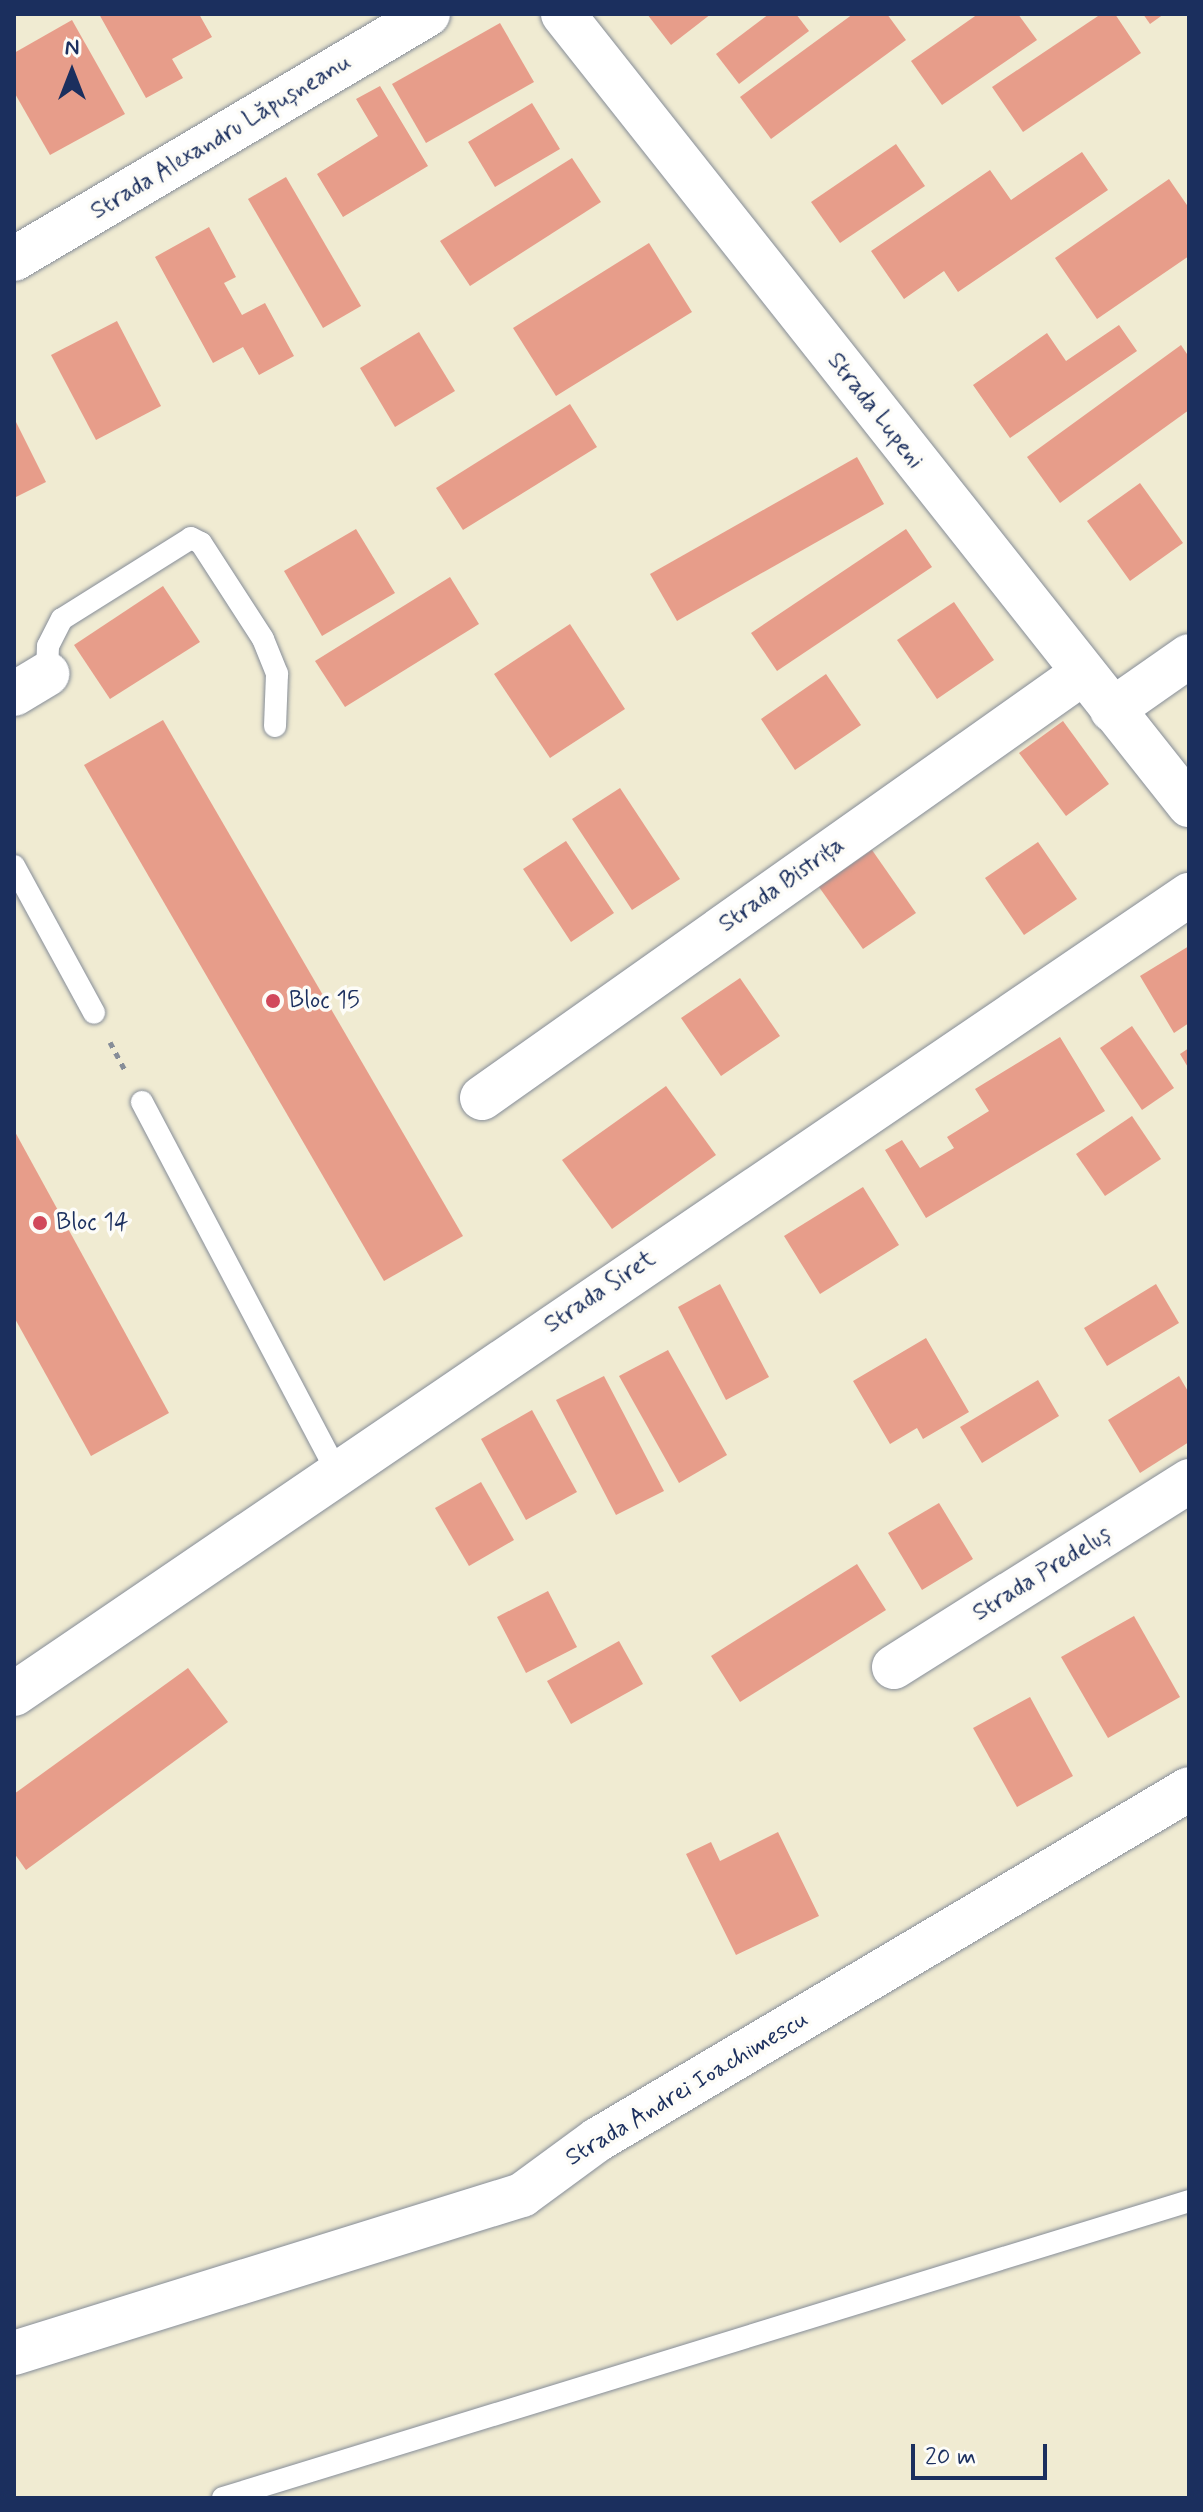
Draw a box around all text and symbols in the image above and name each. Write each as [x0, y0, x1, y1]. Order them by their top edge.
north arrow [32, 32, 112, 112]
text: N [65, 34, 79, 62]
street label: Strada Alexandru Lăpușneanu [86, 48, 356, 226]
street label: Strada Lupeni [819, 345, 931, 477]
street label: Strada Bistrița [713, 831, 851, 939]
place label: Bloc 15 [289, 987, 360, 1015]
marker: Bloc 15 [264, 992, 282, 1010]
place label: Bloc 14 [56, 1209, 129, 1237]
marker: Bloc 14 [31, 1214, 49, 1232]
street label: Strada Siret [540, 1245, 660, 1339]
street label: Strada Predeluș [965, 1519, 1119, 1629]
street label: Strada Andrei Ioachimescu [561, 2005, 813, 2173]
scale bar [915, 2428, 1051, 2478]
text: 20 m [925, 2442, 976, 2473]

